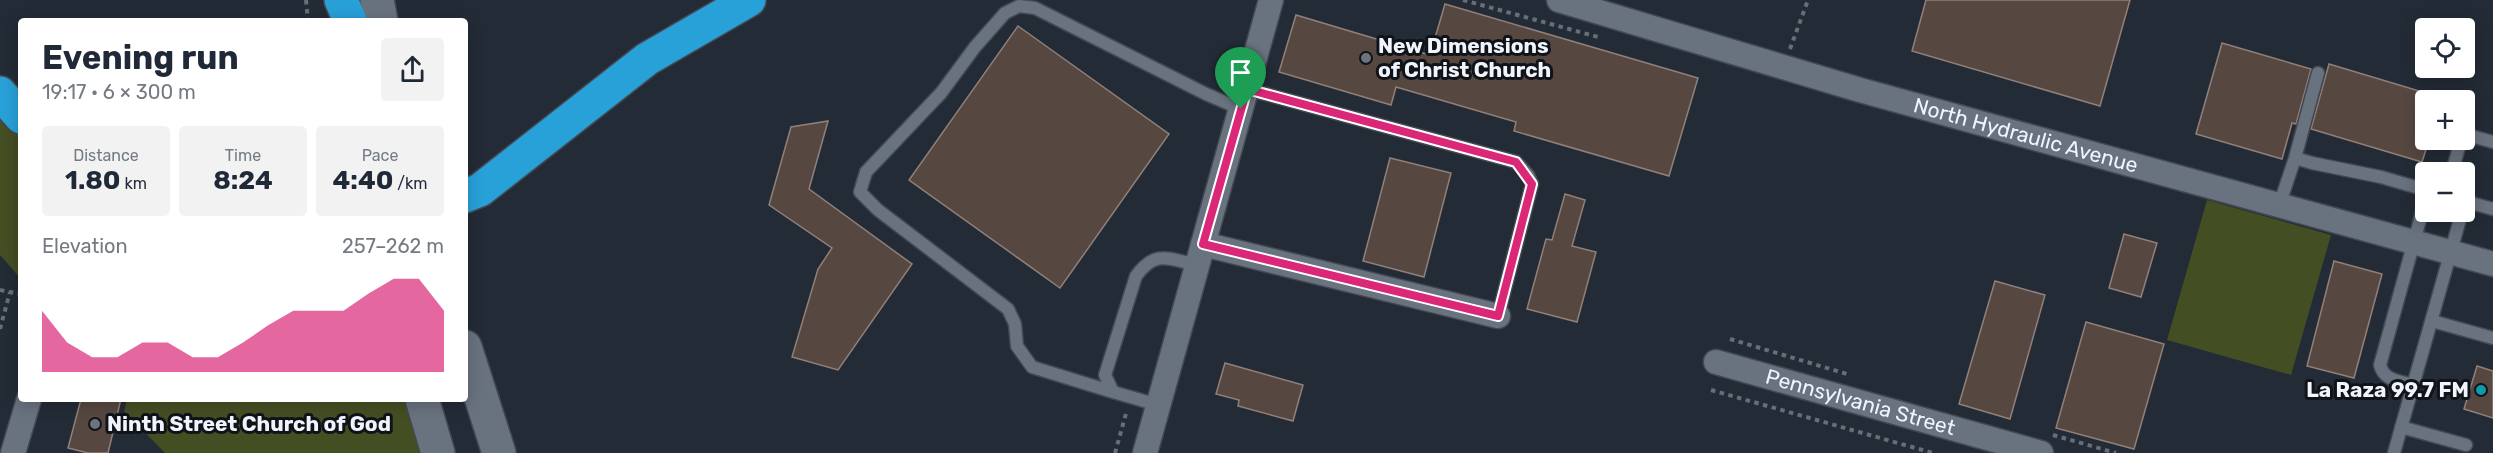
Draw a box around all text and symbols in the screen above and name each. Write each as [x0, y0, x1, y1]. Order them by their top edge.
map controls [2415, 18, 2475, 222]
button: locate [2415, 18, 2475, 78]
place label: New Dimensions of Christ Church [1378, 33, 1551, 82]
text: Evening run [42, 38, 239, 77]
button: share [381, 38, 444, 101]
pin [1215, 47, 1266, 109]
marker: New Dimensions of Christ Church [1359, 51, 1373, 65]
icon: arrive [1224, 56, 1257, 89]
text: 19:17 · 6 × 300 m [42, 80, 196, 104]
button: + [2415, 90, 2475, 150]
street label: North Hydraulic Avenue [1911, 92, 2141, 178]
text: Distance [73, 146, 139, 165]
text: Time [225, 146, 261, 165]
text: Pace [362, 146, 398, 165]
button: − [2415, 162, 2475, 222]
text: 1.80 [65, 165, 121, 196]
text: 8:24 [213, 165, 273, 196]
text: 4:40 [333, 165, 393, 196]
text: km [121, 174, 147, 193]
text: /km [393, 174, 427, 193]
text: Elevation [42, 234, 128, 258]
text: 257–262 m [342, 234, 444, 258]
street label: Pennsylvania Street [1763, 364, 1958, 440]
place label: La Raza 99.7 FM [2306, 377, 2469, 402]
marker: La Raza 99.7 FM [2474, 383, 2488, 397]
place label: Ninth Street Church of God [107, 411, 391, 436]
marker: Ninth Street Church of God [88, 417, 102, 431]

